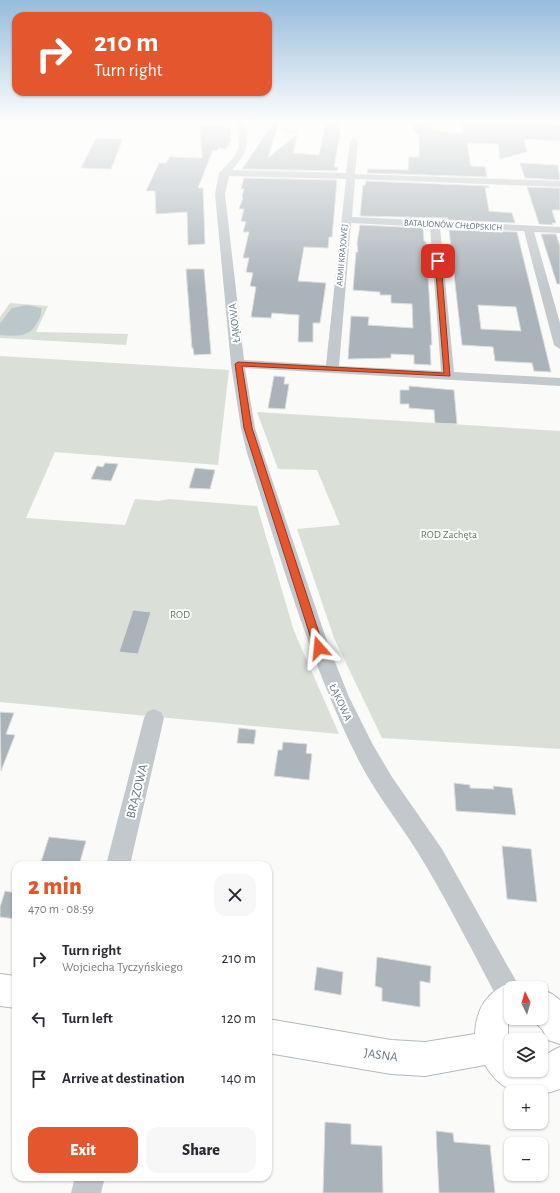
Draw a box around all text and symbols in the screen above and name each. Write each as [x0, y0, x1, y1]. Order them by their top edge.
icon: right [28, 28, 80, 80]
text: 210 m [94, 29, 159, 57]
text: Turn right [94, 62, 163, 80]
street label: BATALIONÓW CHŁOPSKICH [404, 217, 502, 233]
street label: ARMII KRAJOWEJ [335, 224, 350, 286]
pin [421, 244, 455, 278]
icon: arrive [427, 250, 449, 272]
street label: ŁĄKOWA [227, 302, 242, 343]
park label: ROD Zachęta [421, 529, 477, 540]
park label: ROD [170, 609, 190, 620]
position arrow [298, 627, 340, 669]
street label: ŁĄKOWA [327, 682, 354, 723]
street label: BRĄZOWA [124, 762, 151, 820]
button: close [214, 874, 256, 916]
text: 2 min [28, 875, 82, 899]
text: 470 m · 08:59 [28, 903, 94, 916]
text: Turn right [62, 943, 121, 958]
icon: right [28, 948, 50, 970]
text: 210 m [222, 951, 256, 966]
text: Wojciecha Tyczyńskiego [62, 961, 183, 974]
north arrow [504, 981, 548, 1025]
map controls [504, 981, 548, 1181]
icon: left [28, 1008, 50, 1030]
text: Turn left [62, 1011, 113, 1026]
text: 120 m [222, 1011, 256, 1026]
button: layers [504, 1033, 548, 1077]
street label: JASNA [363, 1047, 399, 1064]
icon: arrive [28, 1068, 50, 1090]
text: Arrive at destination [62, 1071, 185, 1086]
text: 140 m [221, 1071, 256, 1086]
button: + [504, 1085, 548, 1129]
button: Exit [28, 1127, 138, 1173]
button: Share [146, 1127, 256, 1173]
button: − [504, 1137, 548, 1181]

